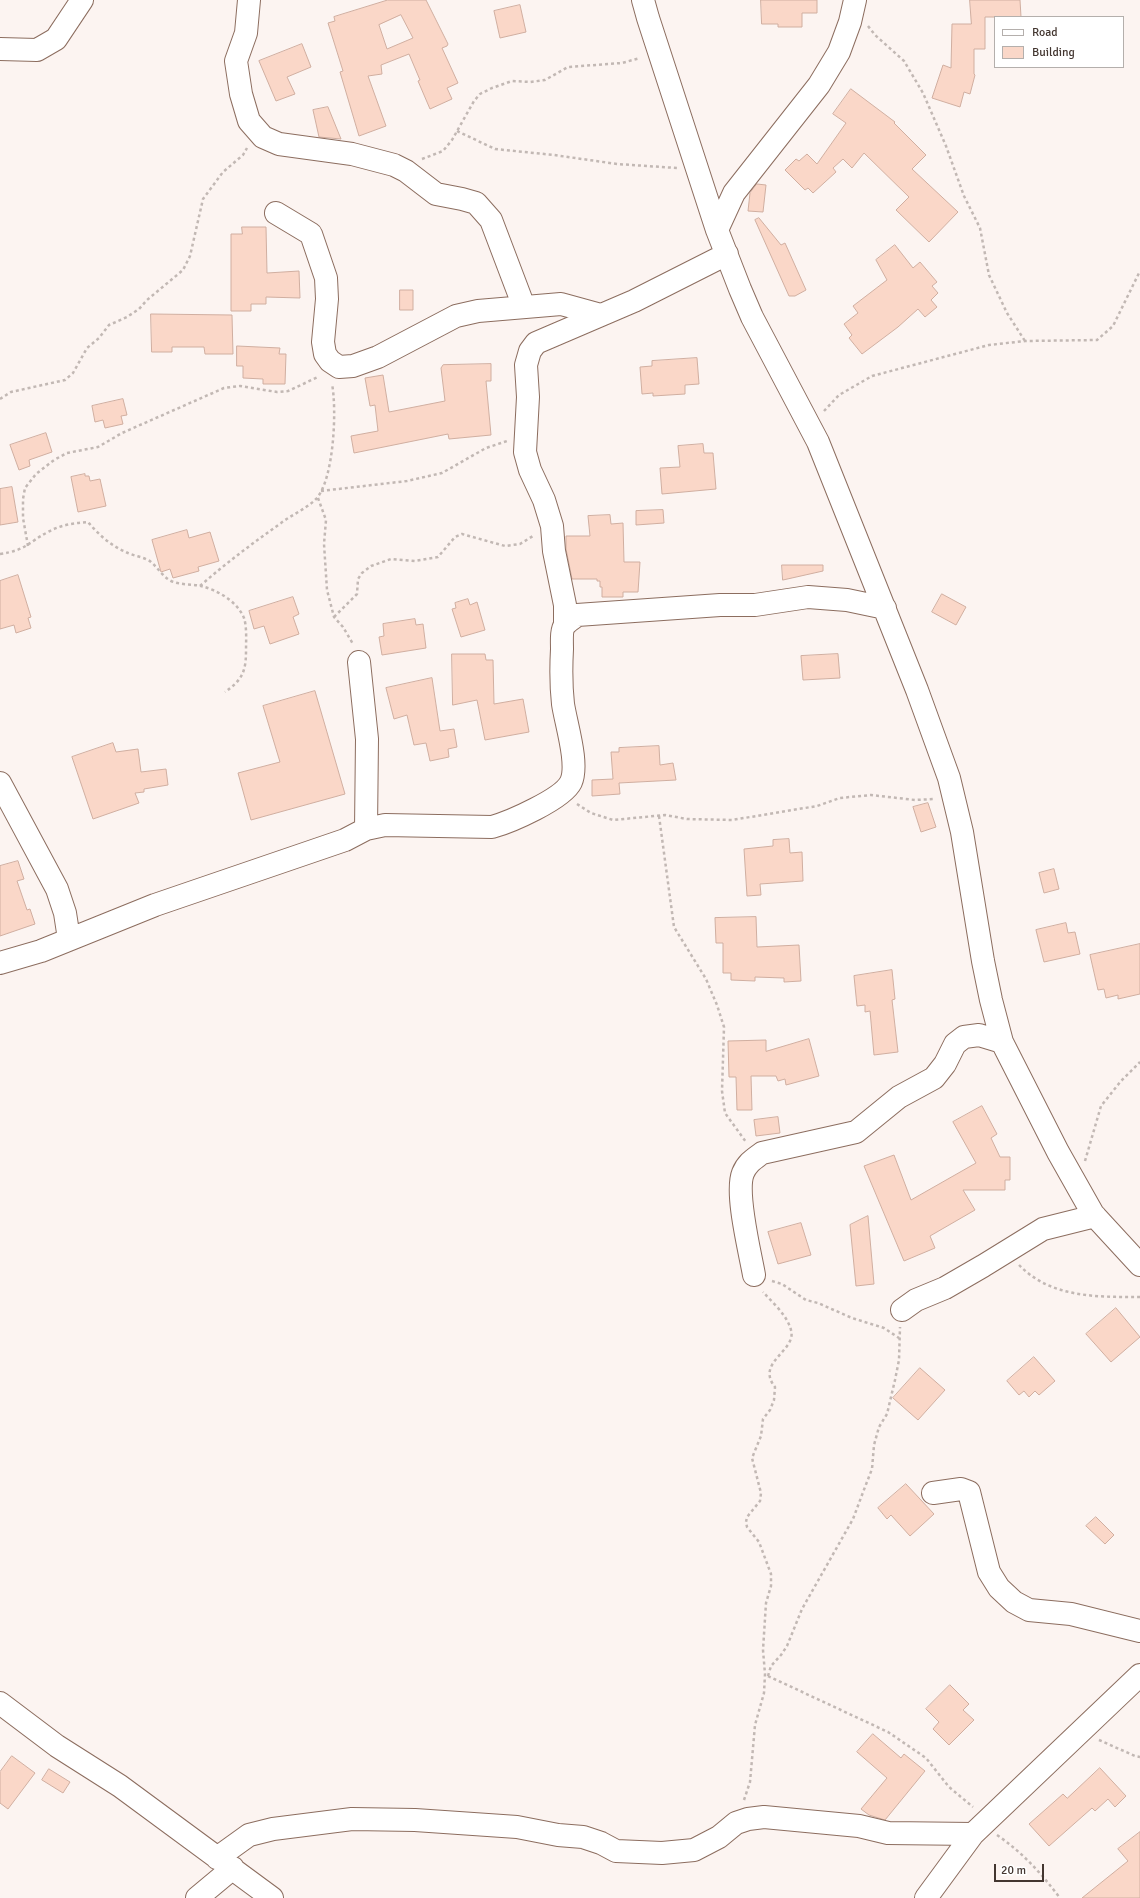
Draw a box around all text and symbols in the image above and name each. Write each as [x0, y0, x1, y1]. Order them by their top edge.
legend [994, 16, 1124, 68]
text: Road [1032, 25, 1058, 40]
text: Building [1032, 45, 1075, 60]
scale bar [996, 1856, 1046, 1882]
text: 20 m [1001, 1863, 1026, 1878]

